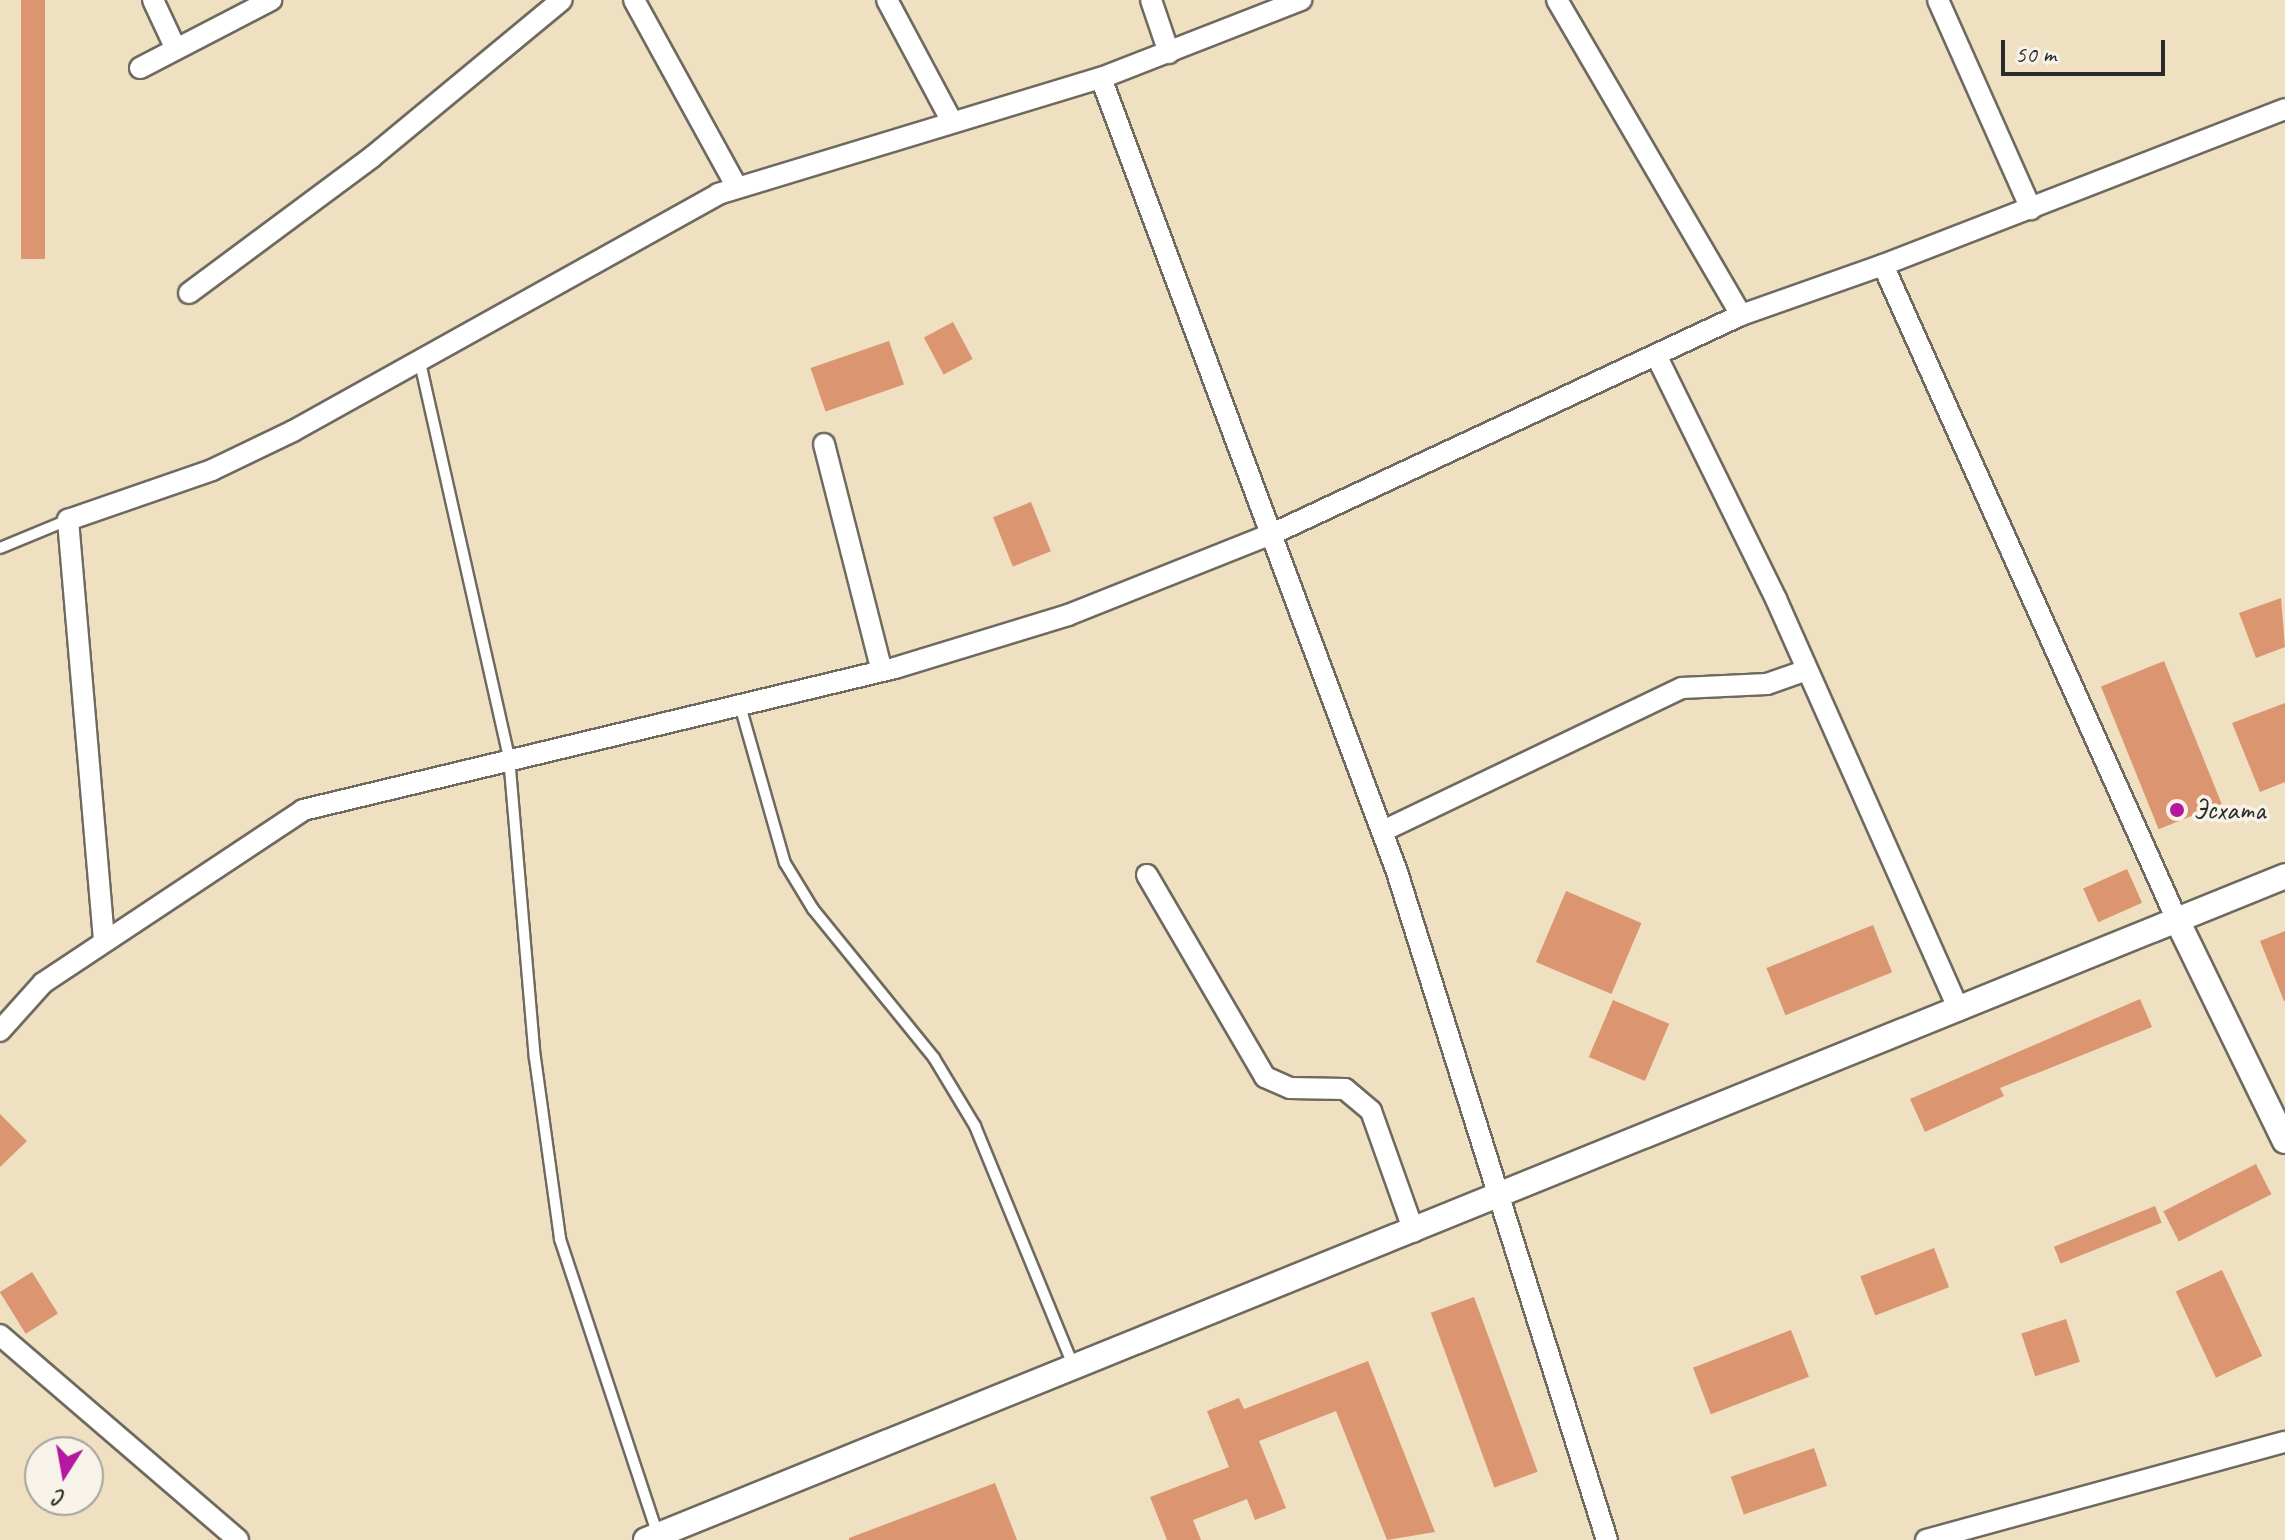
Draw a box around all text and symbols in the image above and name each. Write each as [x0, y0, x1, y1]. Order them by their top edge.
scale bar [2005, 24, 2169, 74]
text: 50 m [2015, 39, 2056, 69]
place label: Эсхата [2193, 793, 2265, 827]
marker: Эсхата [2168, 801, 2186, 819]
north arrow [24, 1436, 104, 1516]
text: С [52, 1483, 68, 1512]

